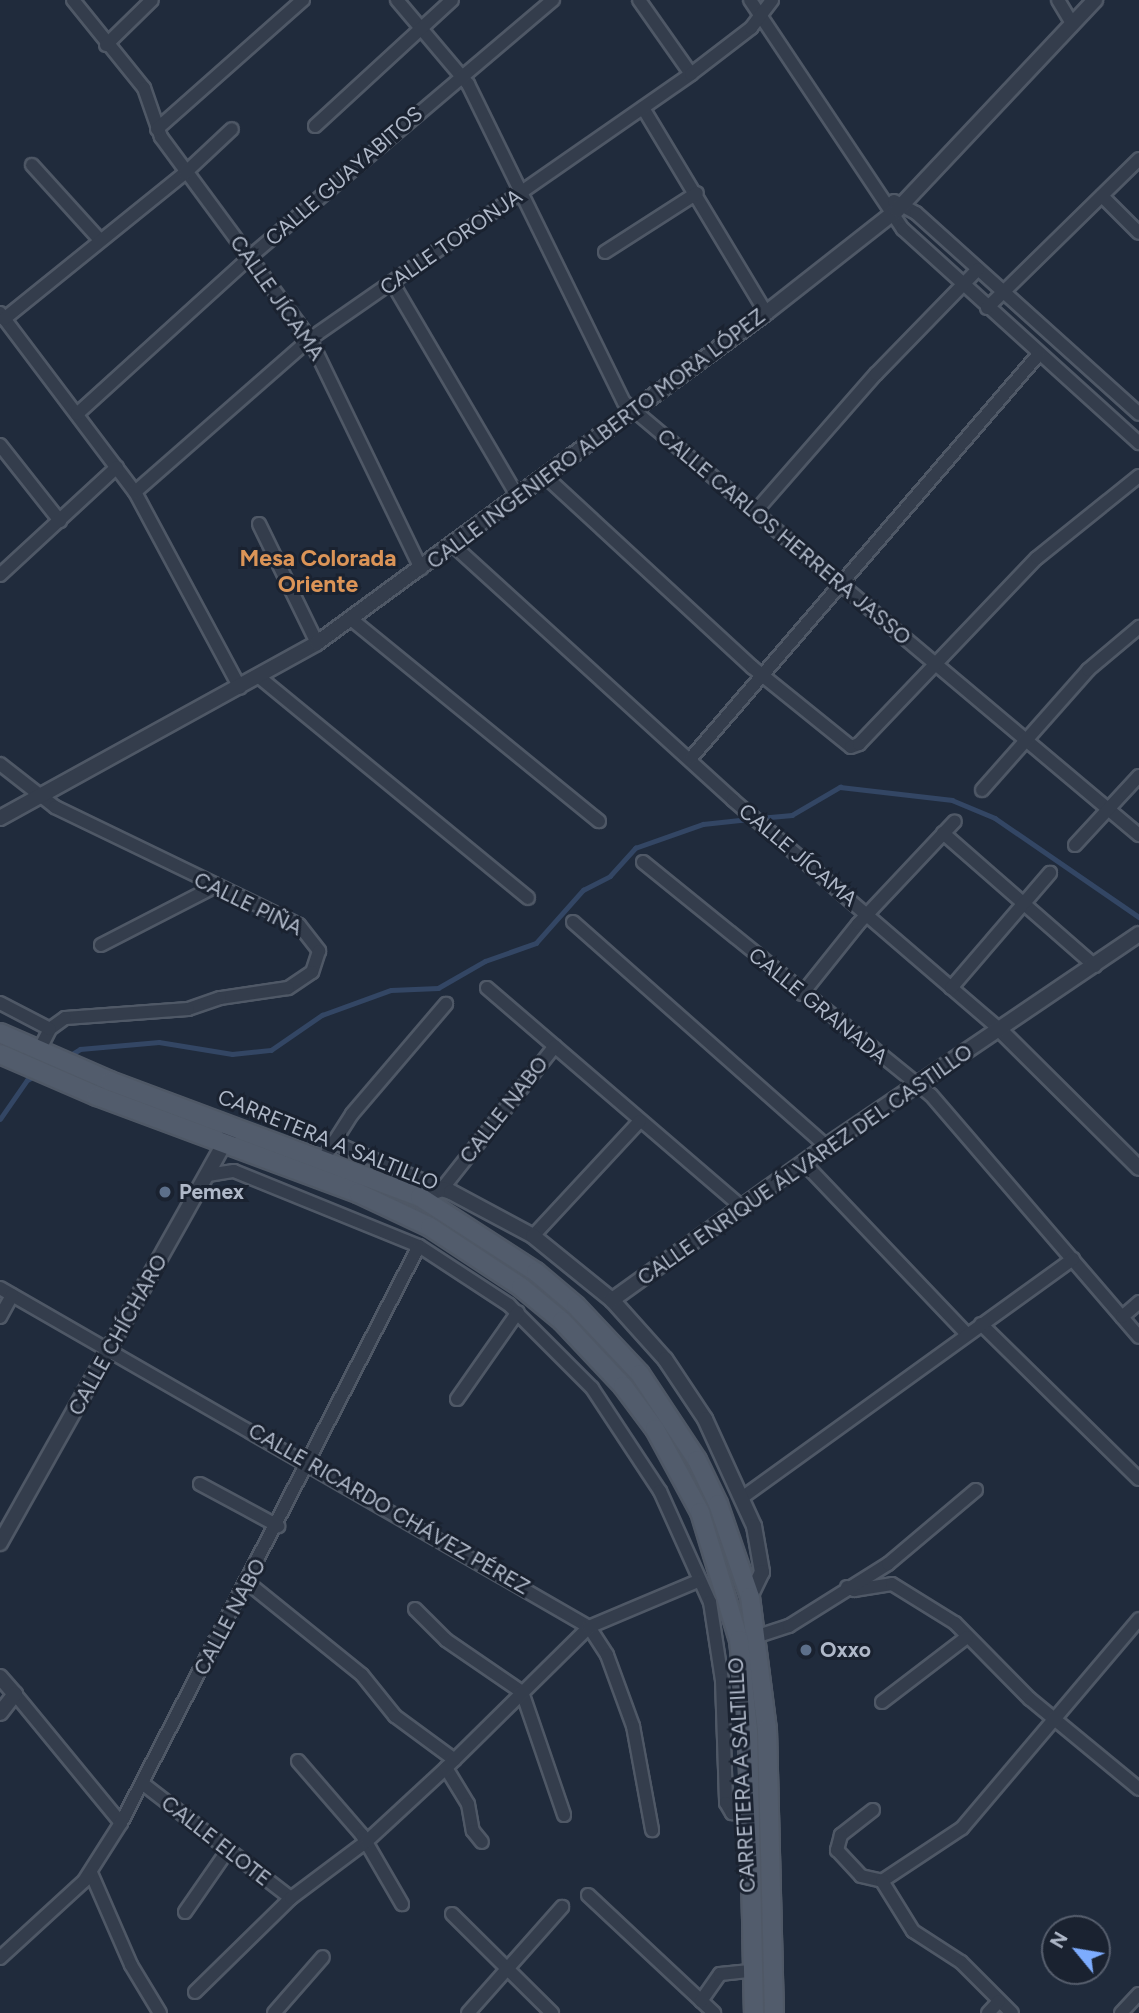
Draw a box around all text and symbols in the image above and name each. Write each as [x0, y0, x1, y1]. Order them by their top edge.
street label: CALLE GUAYABITOS [260, 101, 428, 251]
street label: CALLE TORONJA [375, 184, 527, 300]
street label: CALLE JÍCAMA [225, 231, 329, 365]
street label: CALLE INGENIERO ALBERTO MORA LÓPEZ [422, 304, 770, 574]
street label: CALLE CARLOS HERRERA JASSO [652, 424, 916, 650]
district label: Mesa Colorada Oriente [240, 544, 396, 598]
street label: CALLE JÍCAMA [734, 798, 862, 912]
street label: CALLE PIÑA [190, 867, 306, 941]
street label: CALLE GRANADA [744, 942, 892, 1070]
street label: CALLE ENRIQUE ÁLVAREZ DEL CASTILLO [633, 1039, 977, 1291]
street label: CALLE NABO [455, 1052, 553, 1168]
street label: CARRETERA A SALTILLO [214, 1084, 442, 1196]
place label: Pemex [179, 1179, 244, 1205]
marker: Pemex [157, 1184, 173, 1200]
street label: CALLE CHÍCHARO [63, 1250, 173, 1420]
street label: CALLE RICARDO CHÁVEZ PÉREZ [244, 1418, 534, 1600]
street label: CALLE NABO [189, 1554, 271, 1680]
place label: Oxxo [820, 1637, 871, 1663]
marker: Oxxo [798, 1642, 814, 1658]
street label: CARRETERA A SALTILLO [723, 1657, 761, 1893]
street label: CALLE ELOTE [156, 1790, 276, 1892]
north arrow [1041, 1915, 1111, 1985]
text: N [1045, 1928, 1073, 1952]

